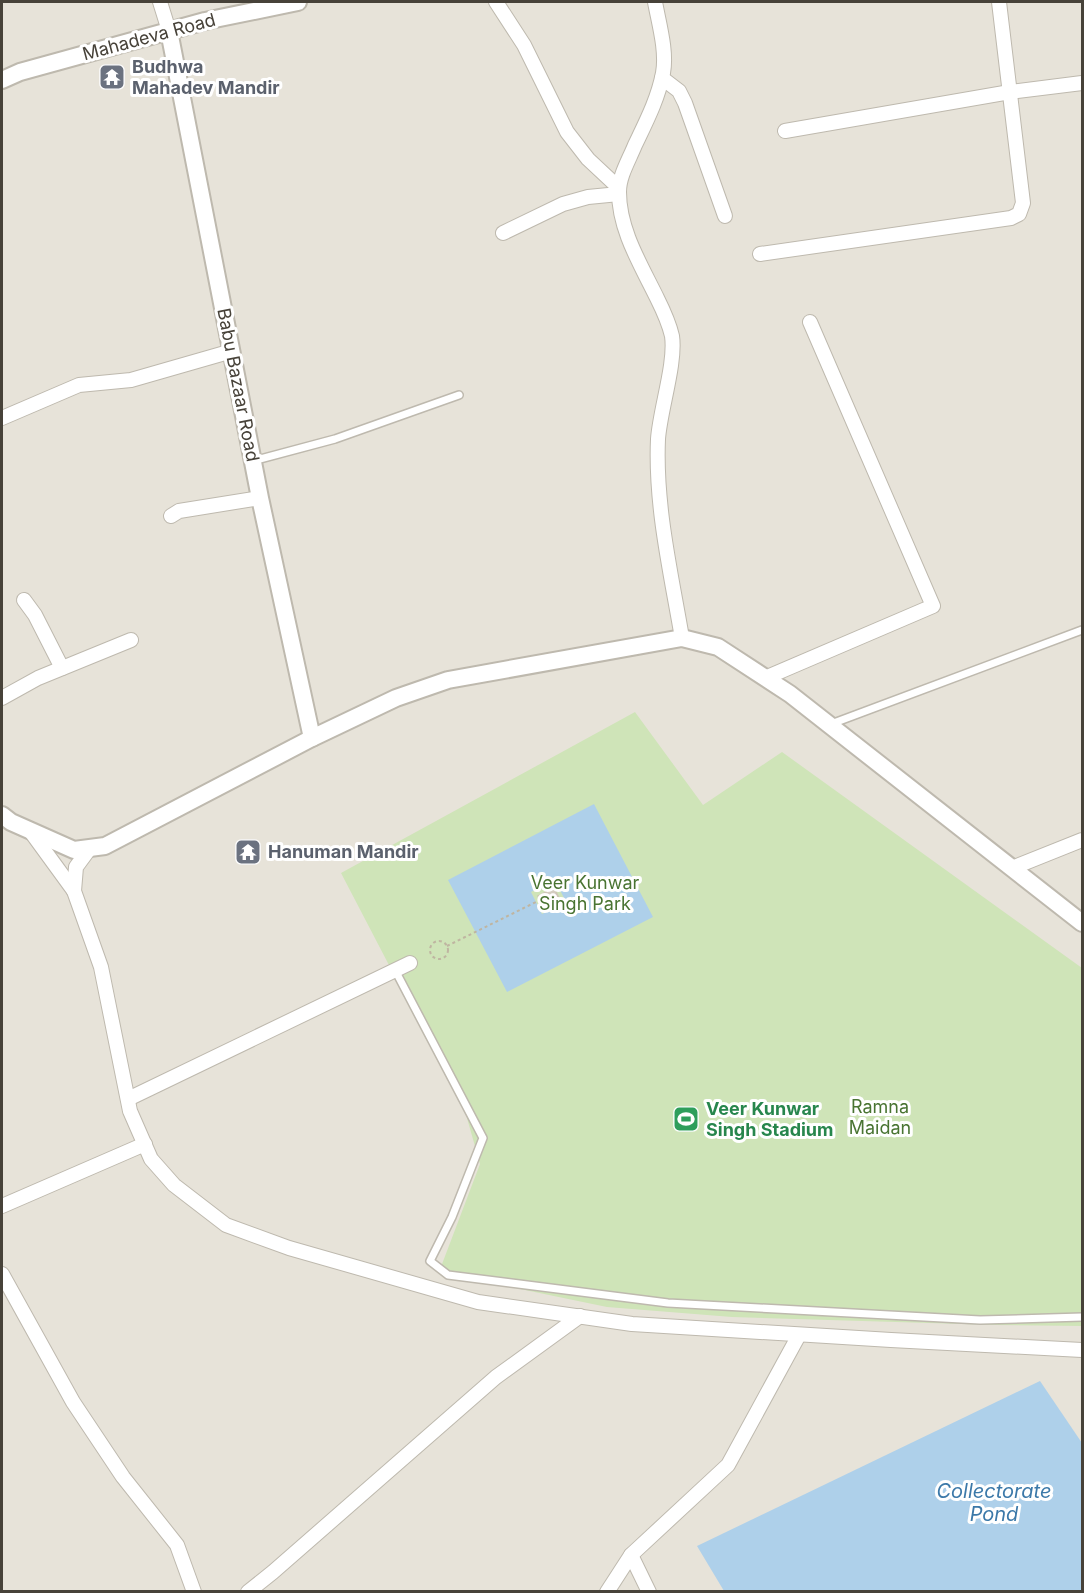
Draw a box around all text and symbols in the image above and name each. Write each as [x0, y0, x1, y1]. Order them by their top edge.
street label: Mahadeva Road [80, 9, 218, 64]
place label: Budhwa Mahadev Mandir [132, 56, 280, 98]
temple icon: Budhwa Mahadev Mandir [97, 62, 127, 92]
street label: Babu Bazaar Road [213, 306, 264, 463]
temple icon: Hanuman Mandir [233, 837, 263, 867]
place label: Hanuman Mandir [268, 841, 419, 862]
park label: Veer Kunwar Singh Park [531, 872, 640, 914]
park label: Ramna Maidan [849, 1096, 911, 1138]
place label: Veer Kunwar Singh Stadium [706, 1098, 834, 1140]
sports icon: Veer Kunwar Singh Stadium [671, 1104, 701, 1134]
water label: Collectorate Pond [937, 1479, 1051, 1526]

